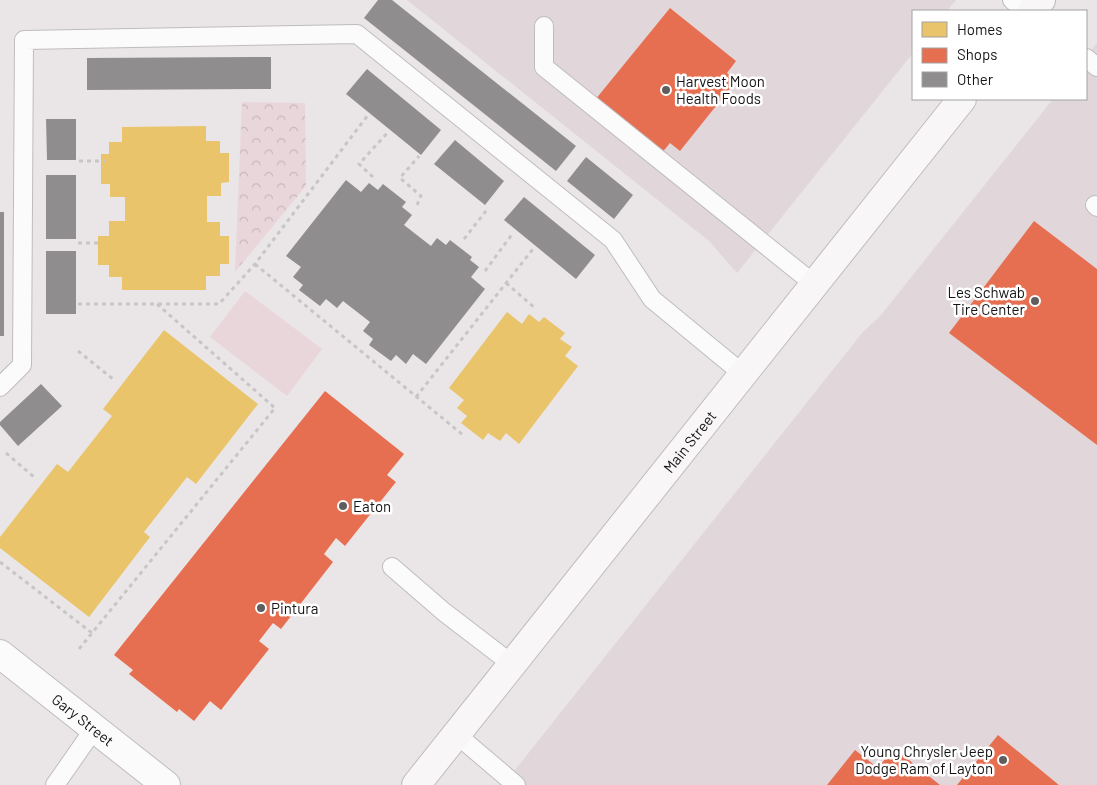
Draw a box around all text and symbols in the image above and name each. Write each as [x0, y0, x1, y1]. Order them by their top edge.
legend [912, 10, 1087, 100]
text: Homes [957, 20, 1002, 38]
text: Shops [957, 45, 997, 63]
text: Other [957, 70, 994, 88]
place label: Harvest Moon Health Foods [676, 72, 765, 107]
marker: Harvest Moon Health Foods [660, 84, 672, 96]
place label: Les Schwab Tire Center [947, 283, 1026, 318]
marker: Les Schwab Tire Center [1029, 295, 1041, 307]
street label: Main Street [659, 407, 720, 476]
place label: Eaton [353, 497, 391, 515]
marker: Eaton [337, 500, 349, 512]
place label: Pintura [271, 599, 318, 617]
marker: Pintura [255, 602, 267, 614]
street label: Gary Street [49, 690, 118, 750]
place label: Young Chrysler Jeep Dodge Ram of Layton [855, 742, 993, 777]
marker: Young Chrysler Jeep Dodge Ram of Layton [997, 754, 1009, 766]

